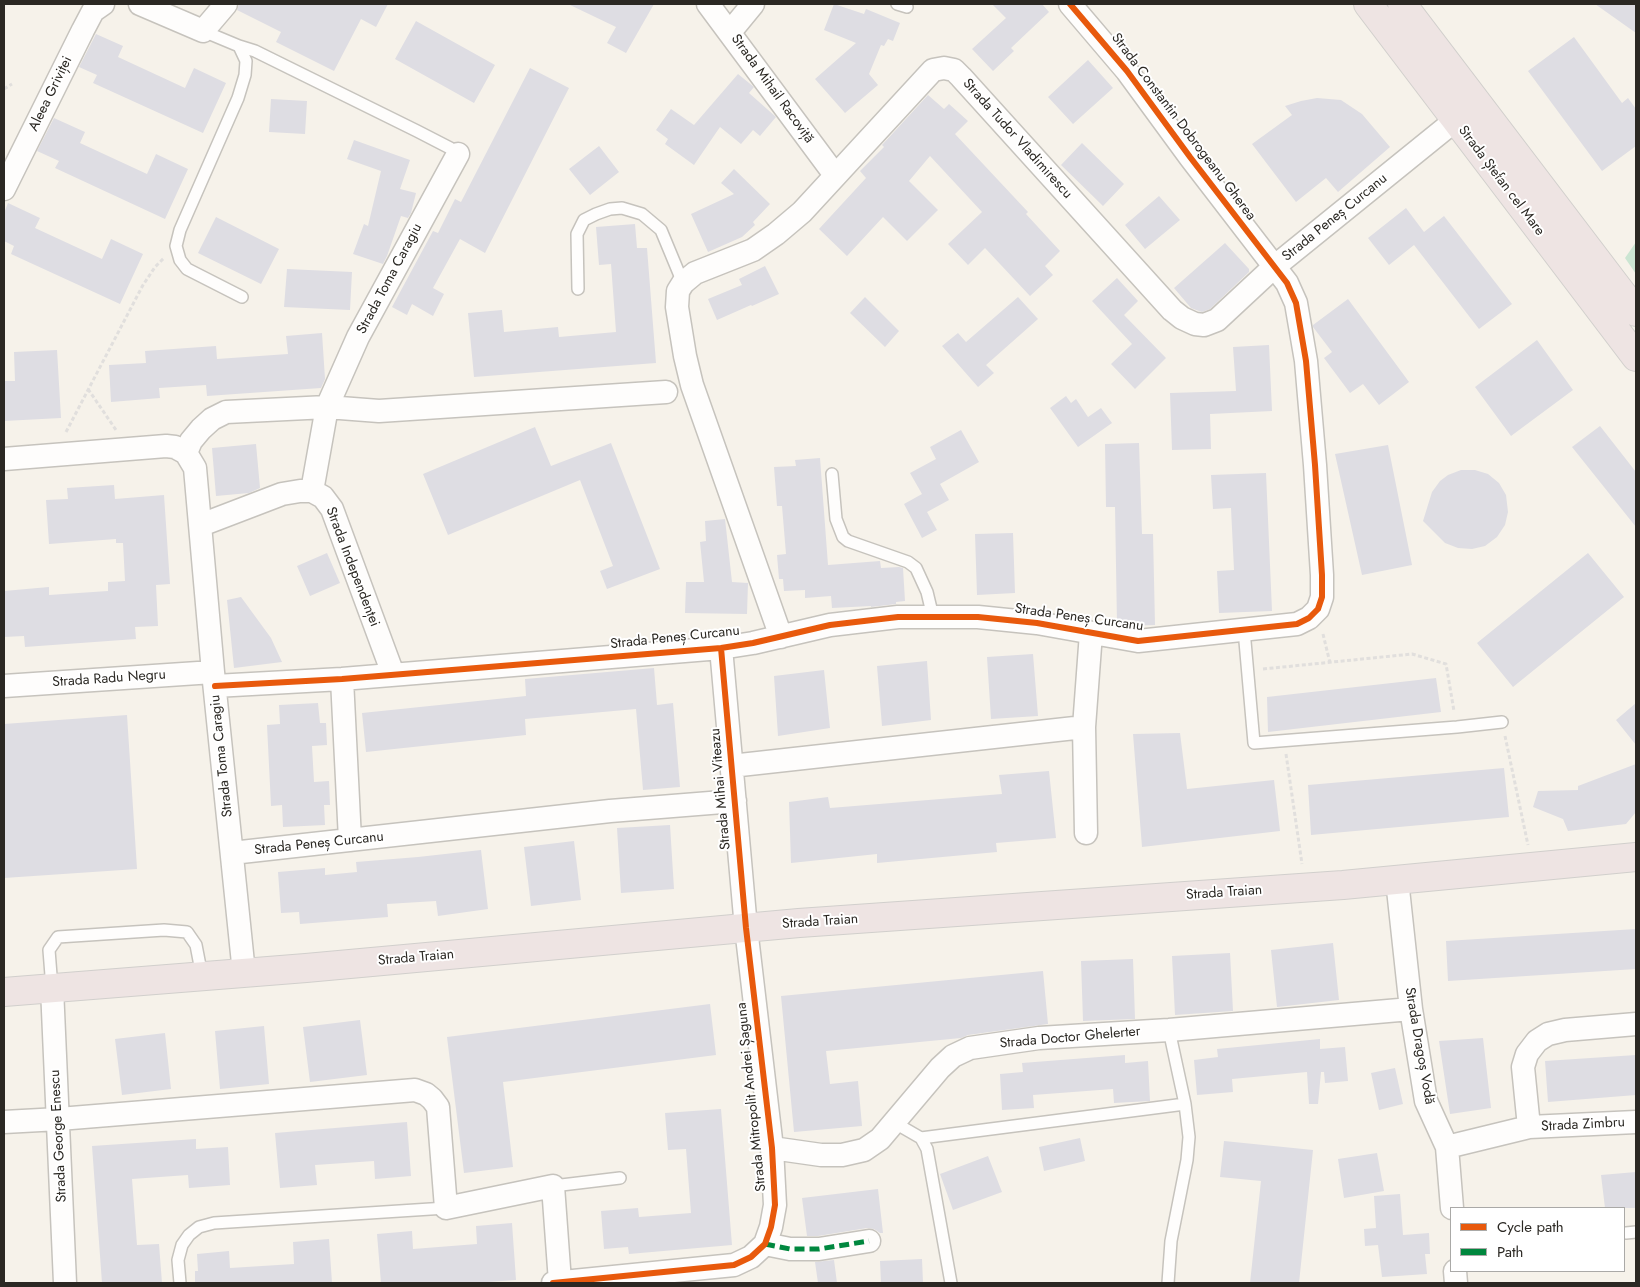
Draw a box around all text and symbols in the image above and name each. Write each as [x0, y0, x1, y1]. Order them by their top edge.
street label: Strada Constantin Dobrogeanu Gherea [1107, 30, 1259, 224]
street label: Strada Mihail Racoviță [727, 31, 817, 147]
street label: Aleea Griviței [26, 54, 76, 134]
street label: Strada Tudor Vladimirescu [959, 76, 1075, 202]
street label: Strada Ștefan cel Mare [1454, 123, 1548, 239]
street label: Strada Peneș Curcanu [1279, 171, 1391, 265]
street label: Strada Toma Caragiu [354, 221, 426, 337]
street label: Strada Independenței [321, 505, 383, 629]
street label: Strada Peneș Curcanu [1013, 601, 1145, 635]
street label: Strada Peneș Curcanu [609, 623, 741, 653]
street label: Strada Radu Negru [52, 667, 166, 691]
street label: Strada Toma Caragiu [207, 694, 237, 818]
street label: Strada Mihai Viteazu [707, 727, 735, 851]
street label: Strada Peneș Curcanu [253, 829, 385, 859]
street label: Strada Traian [1185, 882, 1263, 904]
street label: Strada Traian [781, 911, 859, 933]
street label: Strada Traian [377, 946, 455, 970]
street label: Strada Dragoș Vodă [1400, 986, 1438, 1106]
street label: Strada Mitropolit Andrei Șaguna [734, 1002, 770, 1192]
street label: Strada Doctor Ghelerter [999, 1023, 1141, 1053]
street label: Strada George Enescu [47, 1069, 71, 1203]
street label: Strada Zimbru [1541, 1114, 1625, 1136]
legend [1450, 1207, 1625, 1272]
text: Cycle path [1497, 1216, 1564, 1238]
text: Path [1497, 1241, 1523, 1263]

